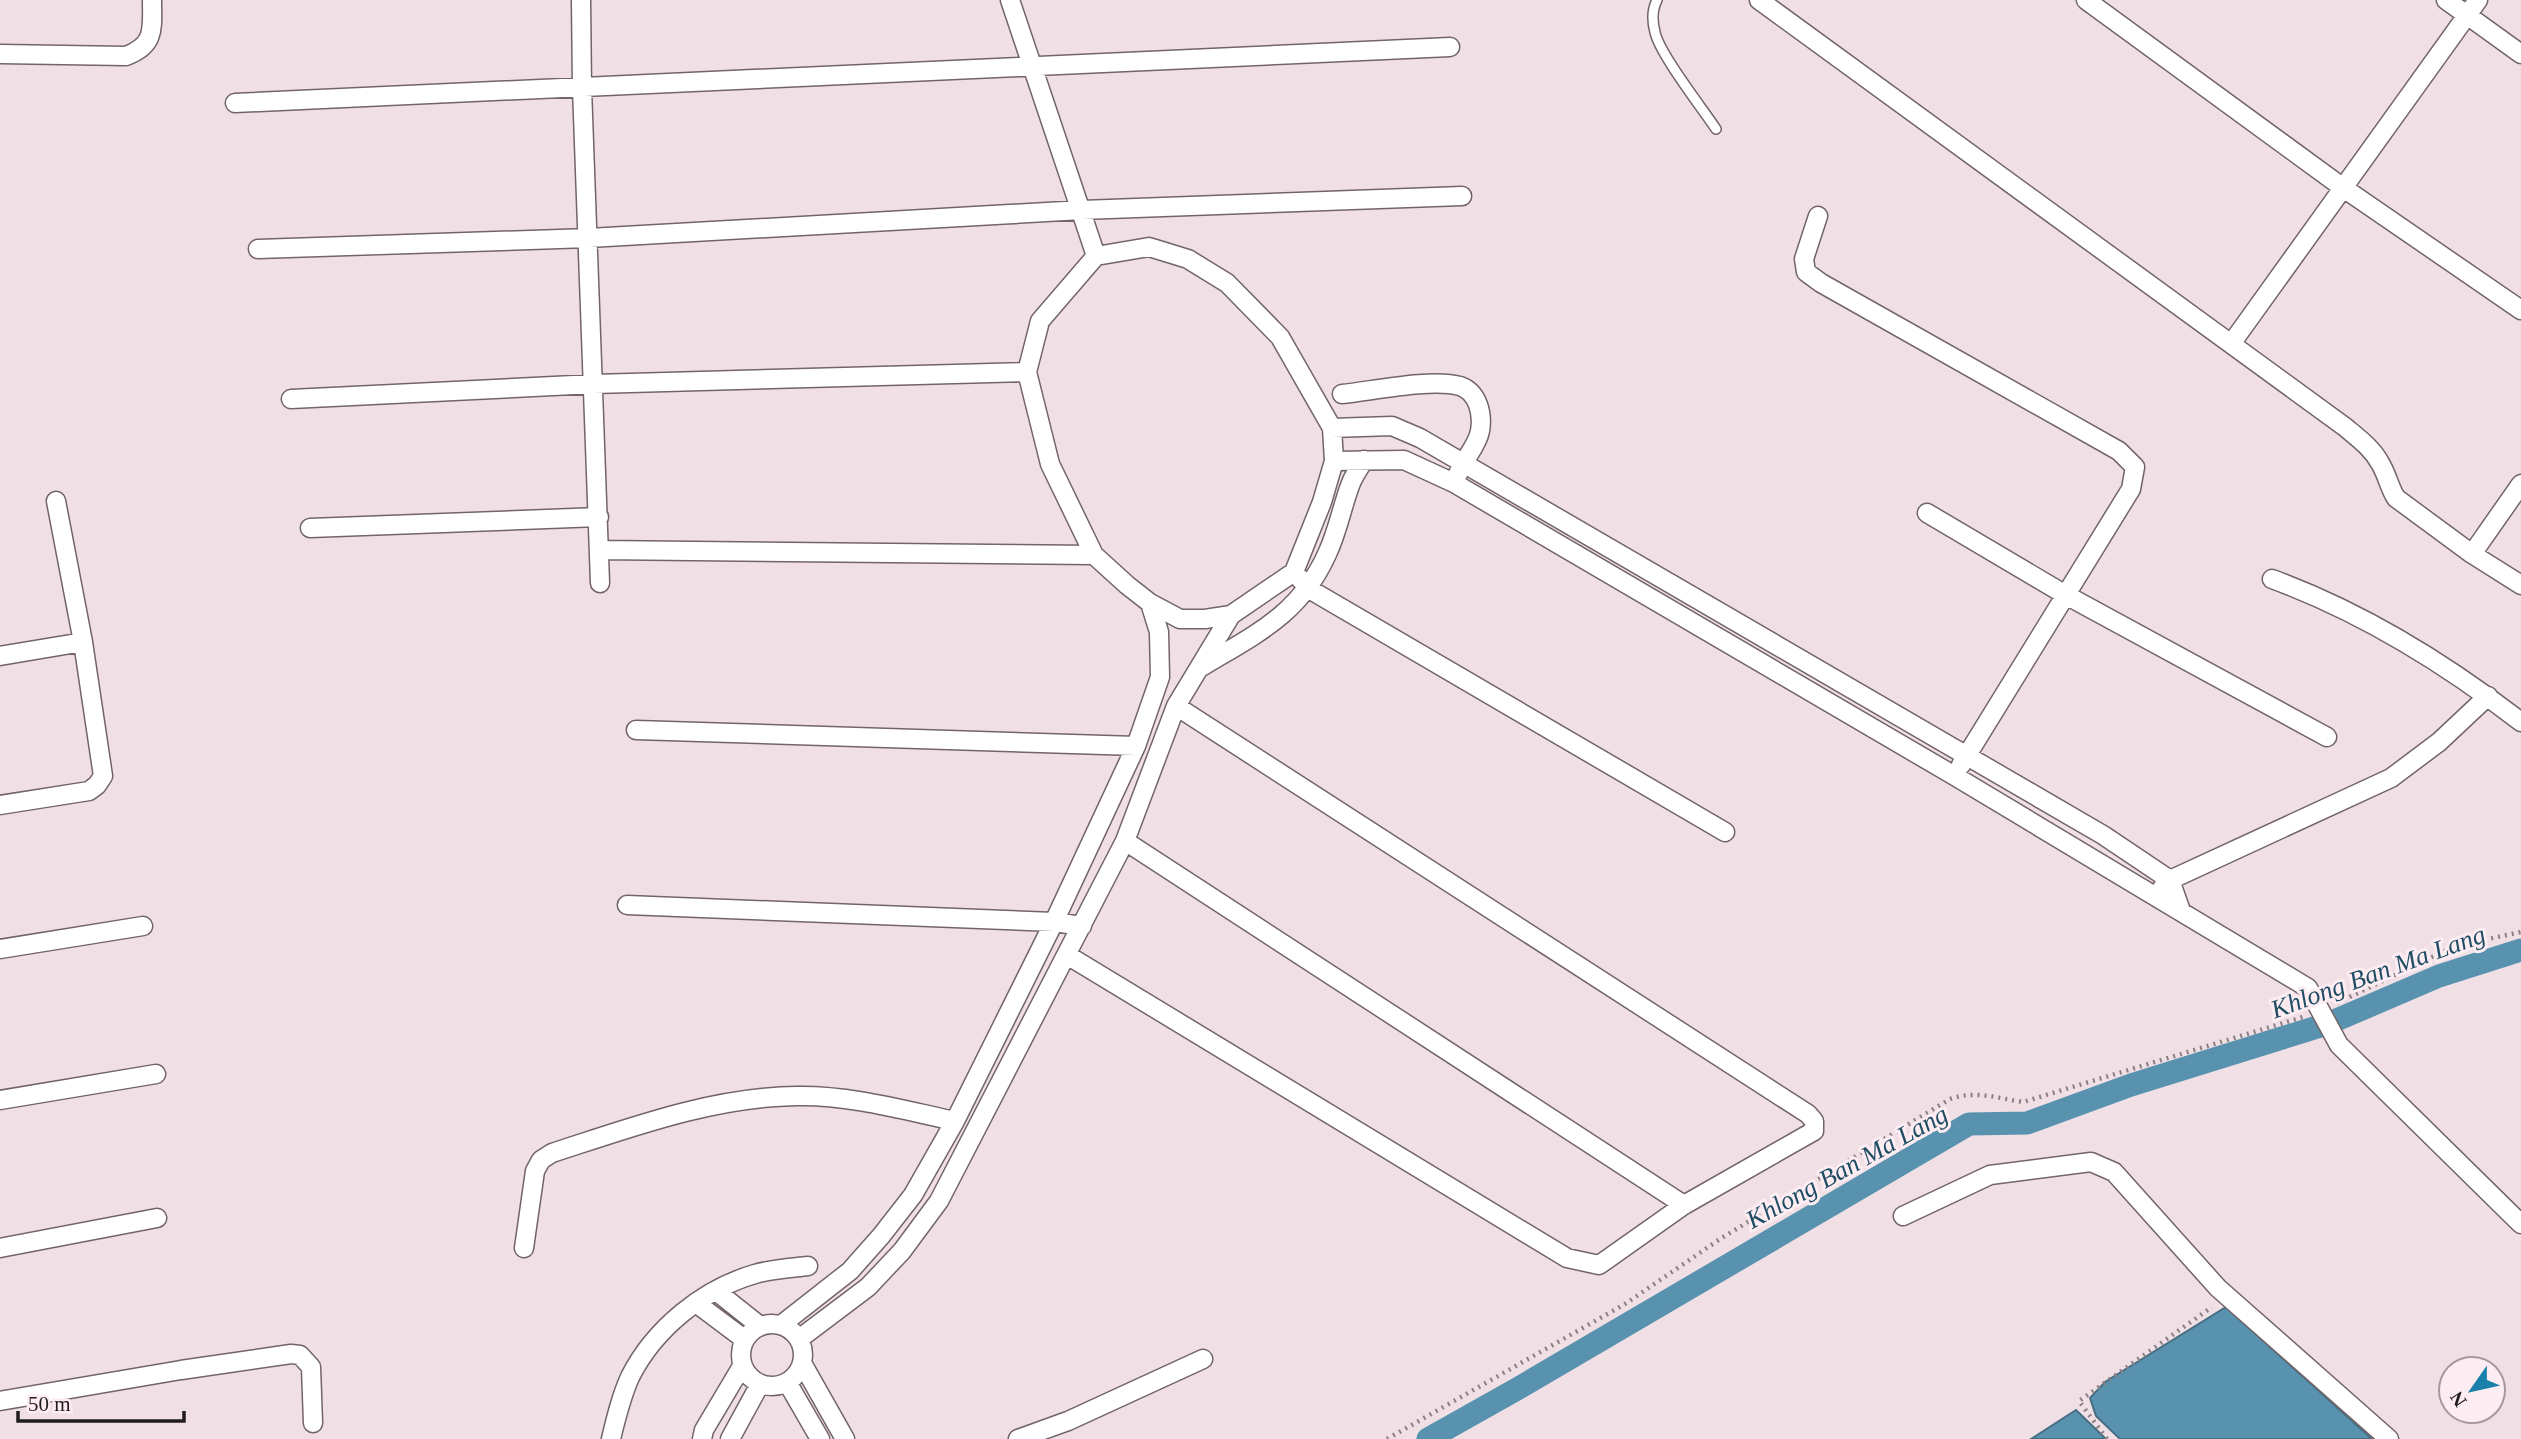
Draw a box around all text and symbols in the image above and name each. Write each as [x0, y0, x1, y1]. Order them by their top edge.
water label: Khlong Ban Ma Lang [2266, 920, 2489, 1025]
water label: Khlong Ban Ma Lang [1740, 1100, 1953, 1235]
north arrow [2437, 1355, 2507, 1425]
scale bar [18, 1380, 184, 1424]
text: N [2446, 1387, 2471, 1411]
text: 50 m [28, 1392, 71, 1416]

